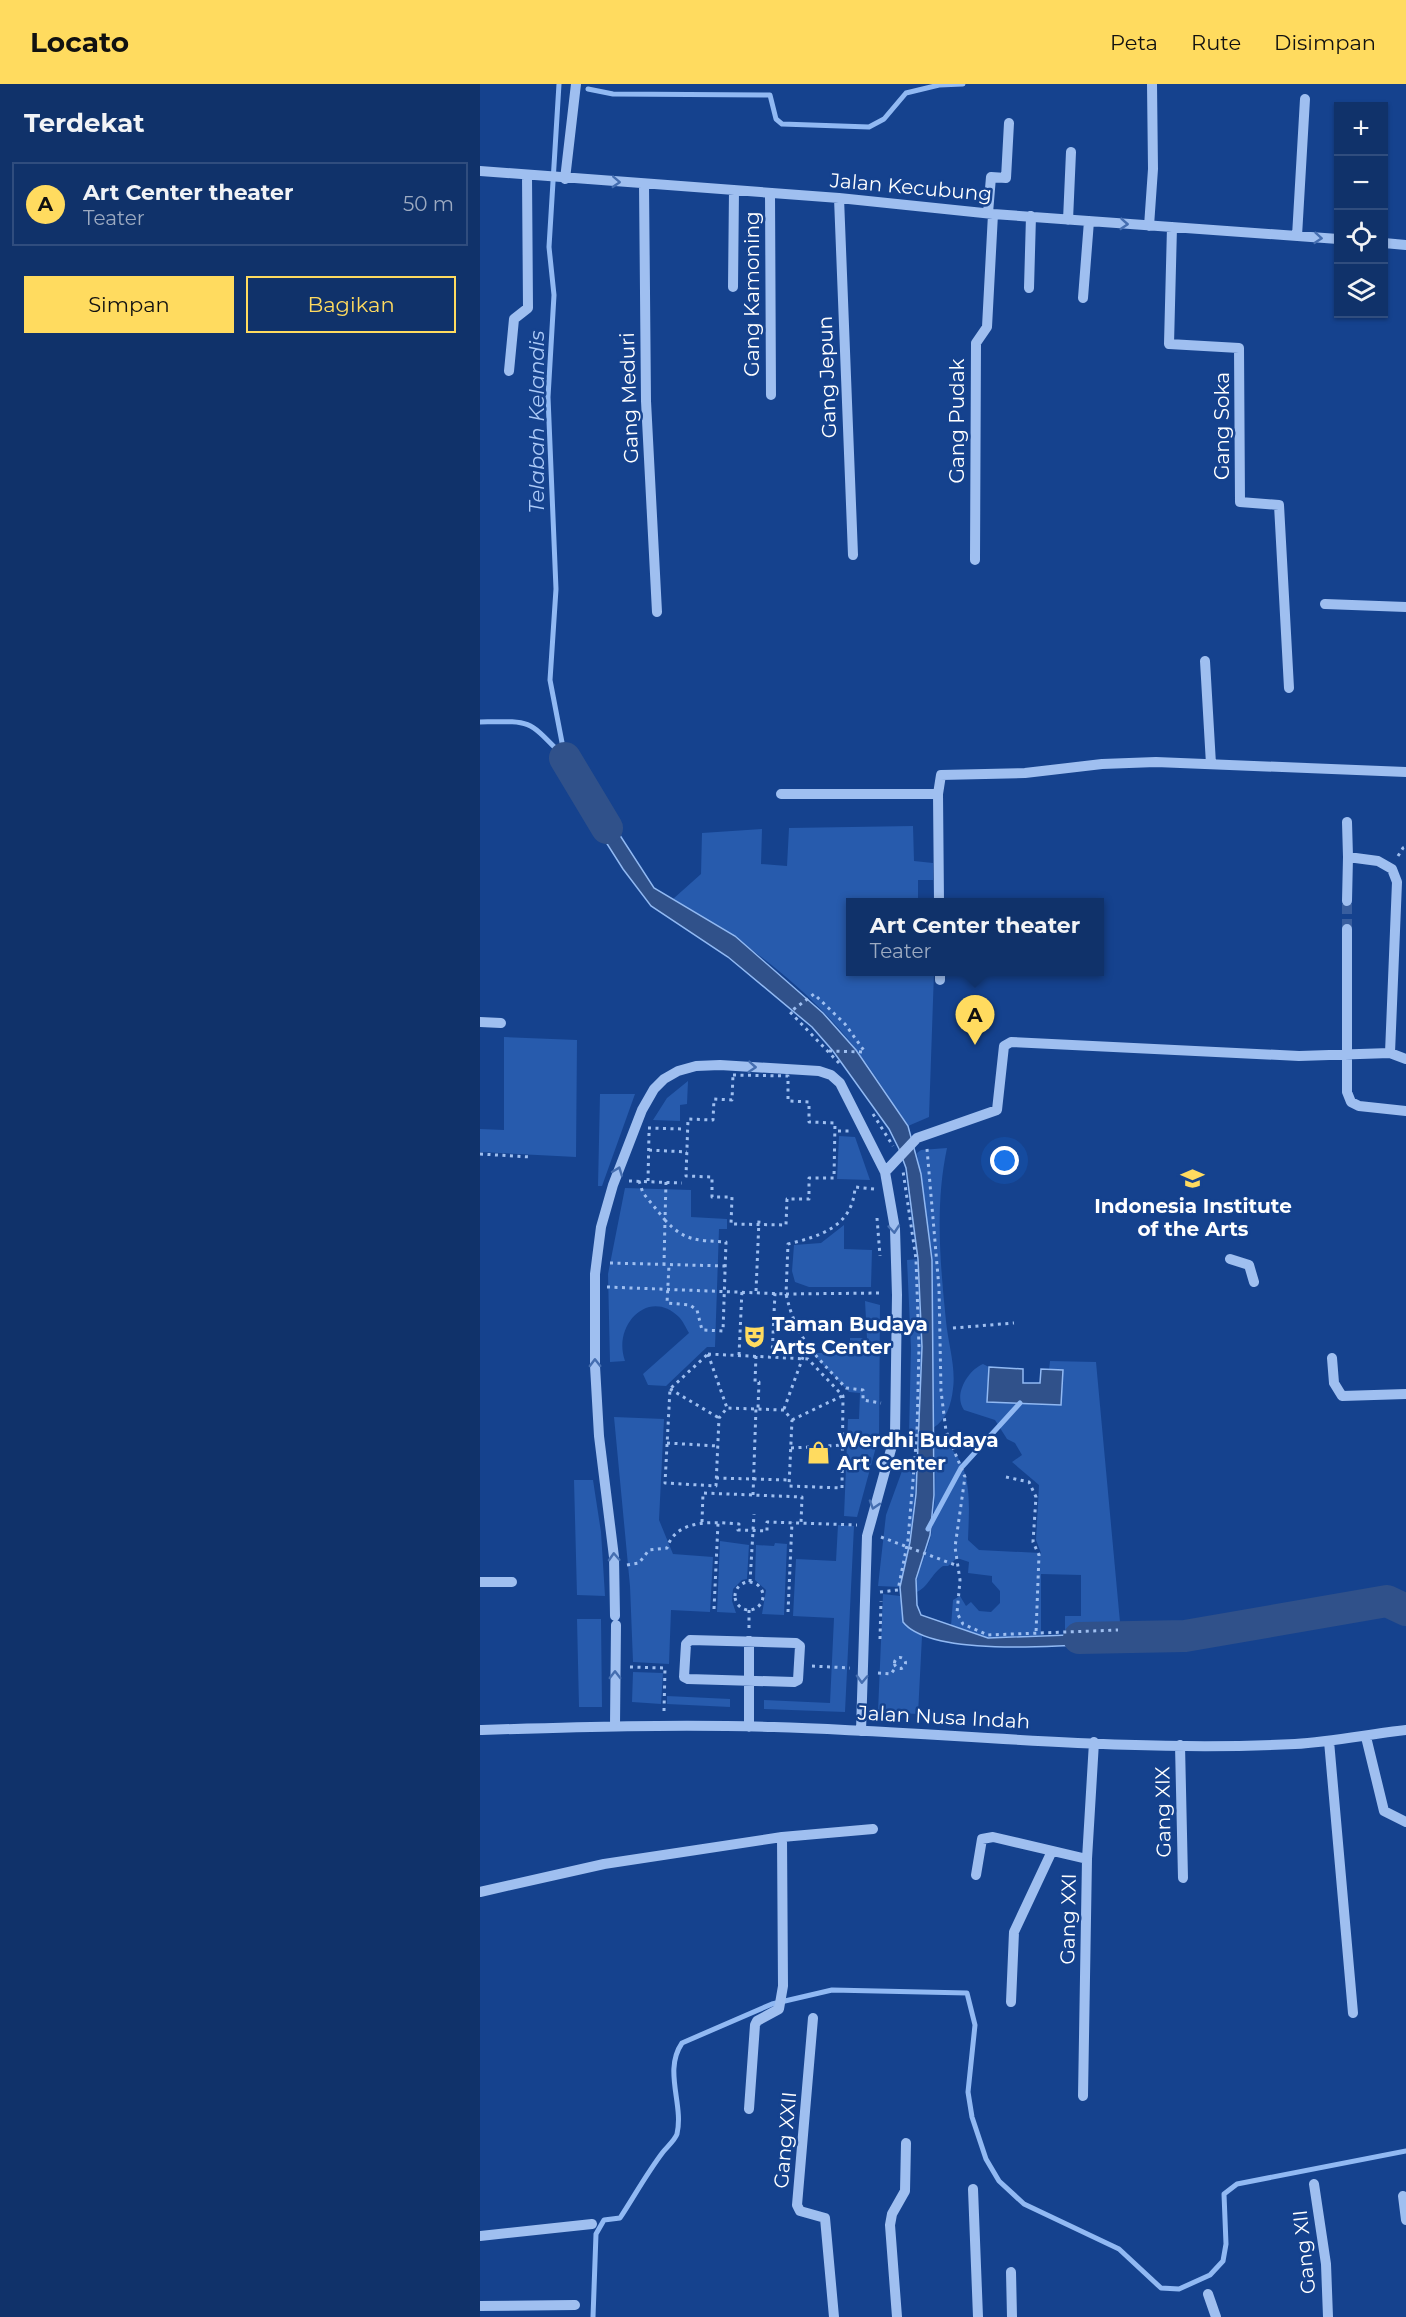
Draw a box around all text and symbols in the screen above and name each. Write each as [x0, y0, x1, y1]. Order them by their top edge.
text: Locato [30, 25, 129, 59]
text: Peta [1110, 30, 1158, 55]
text: Rute [1191, 30, 1241, 55]
text: Disimpan [1274, 30, 1376, 55]
map controls [1334, 102, 1388, 318]
button: + [1334, 102, 1388, 156]
text: Terdekat [24, 107, 145, 139]
button: − [1334, 156, 1388, 210]
street label: Jalan Kecubung [828, 168, 993, 206]
one-way arrow [611, 175, 620, 188]
text: Art Center theater [83, 179, 293, 206]
text: A [38, 192, 53, 216]
text: 50 m [403, 192, 454, 216]
text: Teater [83, 206, 145, 230]
button: locate [1334, 210, 1388, 264]
street label: Gang Kamoning [740, 211, 764, 377]
one-way arrow [1119, 217, 1128, 230]
one-way arrow [1314, 231, 1323, 244]
button: layers [1334, 264, 1388, 318]
button: Simpan [24, 276, 234, 333]
button: Bagikan [246, 276, 456, 333]
street label: Gang Jepun [813, 315, 841, 439]
water label: Telabah Kelandis [524, 331, 549, 513]
street label: Gang Meduri [615, 332, 643, 464]
street label: Gang Pudak [945, 359, 969, 483]
street label: Gang Soka [1210, 372, 1234, 480]
popup [846, 898, 1104, 976]
text: Art Center theater [870, 912, 1080, 939]
text: Teater [870, 939, 932, 963]
pin: A [956, 996, 994, 1045]
one-way arrow [747, 1060, 756, 1073]
your location [990, 1146, 1019, 1175]
school or university icon: Indonesia Institute of the Arts [1180, 1166, 1206, 1192]
one-way arrow [611, 1167, 623, 1178]
place label: Indonesia Institute of the Arts [1094, 1194, 1292, 1241]
one-way arrow [887, 1225, 900, 1234]
place label: Taman Budaya Arts Center [771, 1312, 928, 1359]
theatre icon: Taman Budaya Arts Center [741, 1323, 767, 1349]
one-way arrow [589, 1359, 601, 1368]
place label: Werdhi Budaya Art Center [836, 1428, 998, 1475]
shop icon: Werdhi Budaya Art Center [806, 1439, 832, 1465]
one-way arrow [869, 1499, 881, 1510]
one-way arrow [608, 1553, 621, 1562]
one-way arrow [609, 1671, 621, 1680]
one-way arrow [856, 1674, 868, 1683]
street label: Jalan Nusa Indah [856, 1700, 1031, 1734]
street label: Gang XIX [1150, 1766, 1176, 1858]
street label: Gang XXI [1055, 1873, 1081, 1965]
street label: Gang XXII [769, 2091, 801, 2189]
street label: Gang XII [1288, 2209, 1320, 2295]

